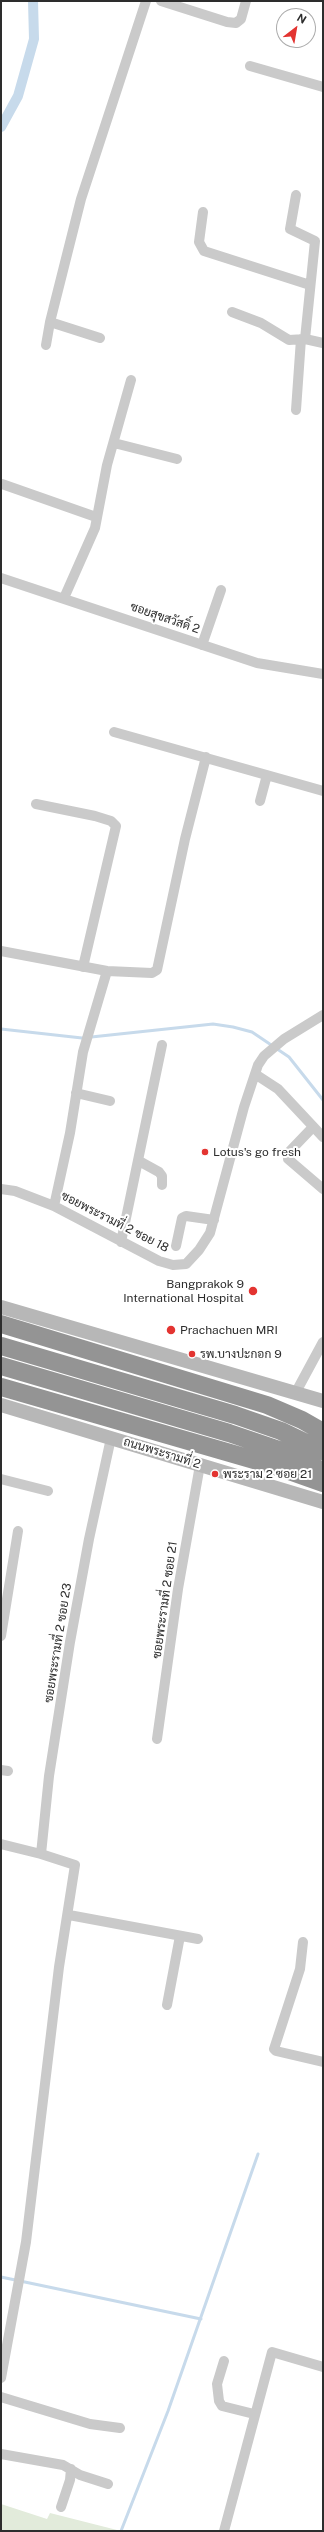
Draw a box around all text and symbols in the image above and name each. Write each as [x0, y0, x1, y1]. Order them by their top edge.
north arrow [276, 8, 316, 48]
text: N [295, 11, 308, 26]
street label: ซอยสุขสวัสดิ์ 2 [128, 599, 202, 637]
place label: Lotus's go fresh [213, 1145, 301, 1159]
marker: Lotus's go fresh [200, 1147, 210, 1157]
street label: ซอยพระรามที่ 2 ซอย 18 [59, 1189, 171, 1255]
place label: Bangprakok 9 International Hospital [123, 1277, 244, 1305]
marker: Bangprakok 9 International Hospital [247, 1285, 259, 1297]
place label: Prachachuen MRI [180, 1323, 278, 1337]
marker: Prachachuen MRI [165, 1324, 177, 1336]
place label: รพ.บางปะกอก 9 [200, 1347, 282, 1361]
marker: รพ.บางปะกอก 9 [187, 1349, 197, 1359]
street label: ถนนพระรามที่ 2 [122, 1434, 202, 1472]
place label: พระราม 2 ซอย 21 [223, 1467, 312, 1481]
marker: พระราม 2 ซอย 21 [210, 1469, 220, 1479]
street label: ซอยพระรามที่ 2 ซอย 21 [150, 1540, 180, 1660]
street label: ซอยพระรามที่ 2 ซอย 23 [41, 1582, 75, 1704]

